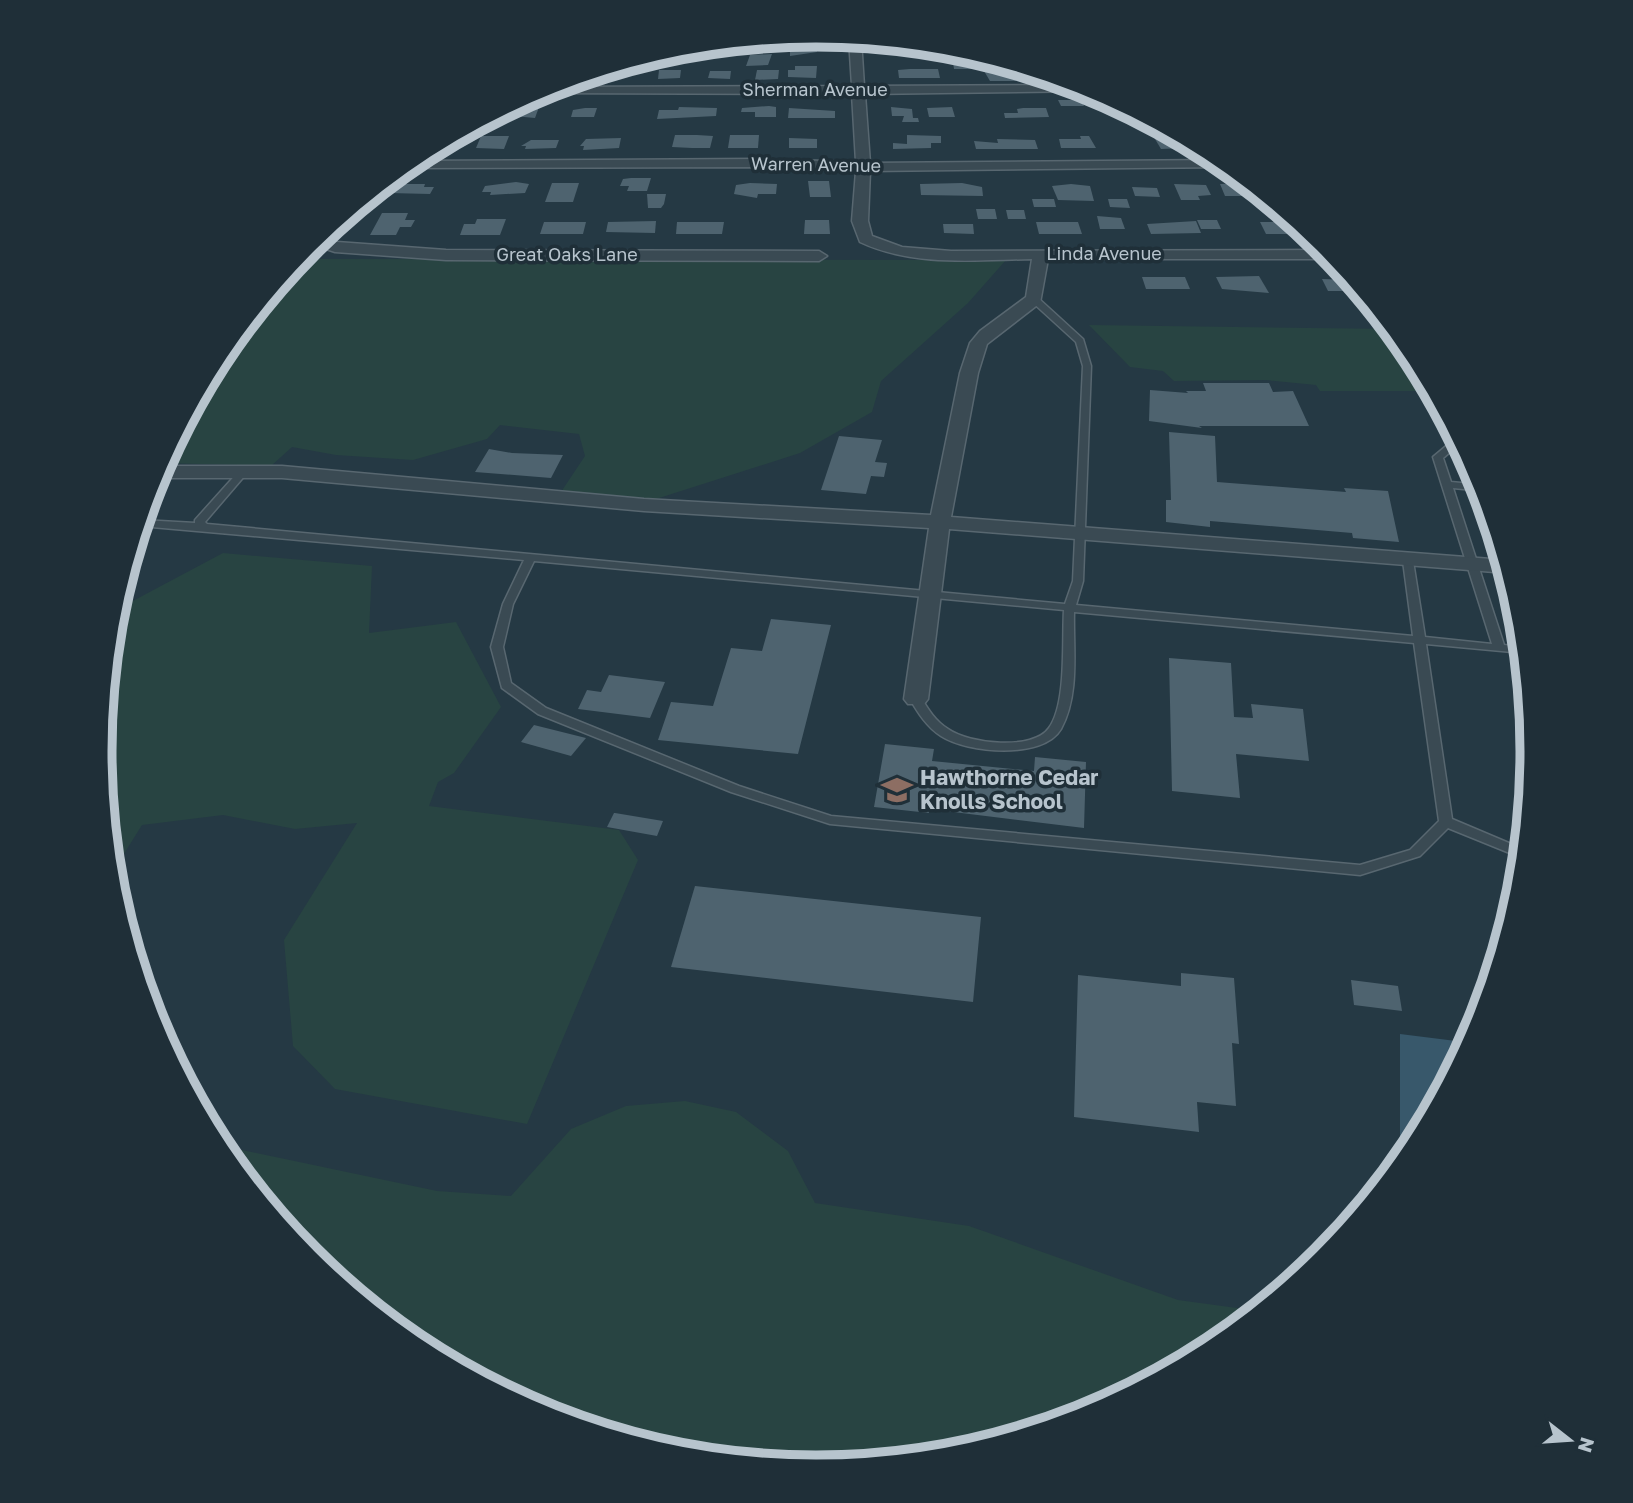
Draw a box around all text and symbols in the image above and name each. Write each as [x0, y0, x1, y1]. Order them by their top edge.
street label: Sherman Avenue [742, 78, 888, 100]
street label: Warren Avenue [751, 152, 881, 176]
street label: Linda Avenue [1046, 242, 1162, 264]
street label: Great Oaks Lane [496, 243, 638, 265]
place label: Hawthorne Cedar Knolls School [920, 764, 1099, 814]
school or university icon: Hawthorne Cedar Knolls School [880, 773, 914, 807]
north arrow [1535, 1405, 1605, 1475]
text: N [1574, 1435, 1600, 1455]

